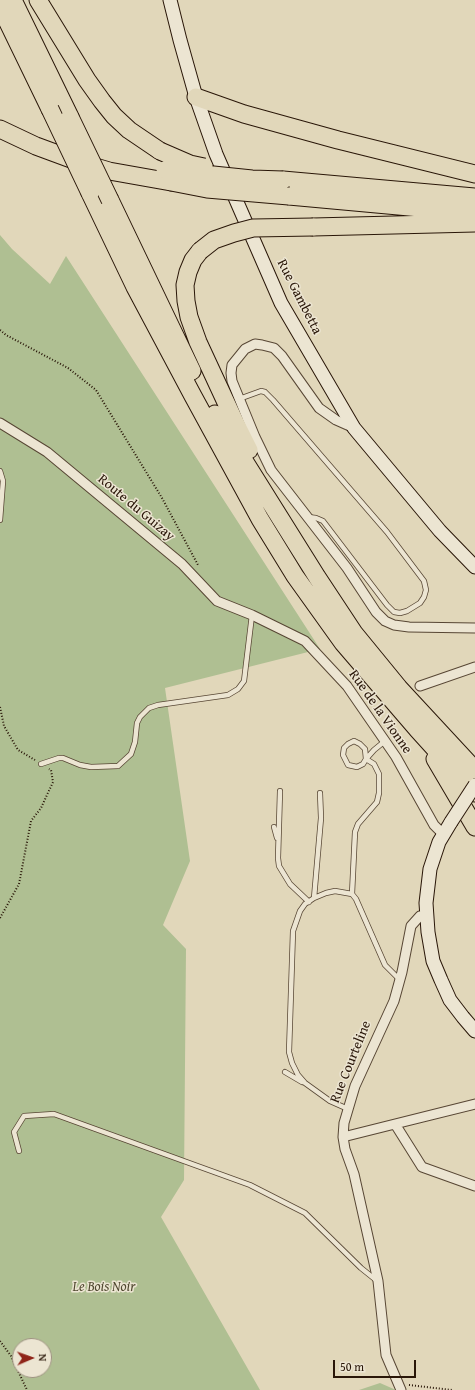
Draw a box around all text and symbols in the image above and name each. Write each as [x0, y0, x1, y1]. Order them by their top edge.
street label: Rue Gambetta [273, 257, 325, 337]
street label: Route du Guizay [94, 471, 178, 545]
street label: Rue de la Vionne [345, 667, 415, 757]
street label: Rue Courteline [327, 1018, 375, 1106]
park label: Le Bois Noir [73, 1279, 135, 1295]
north arrow [12, 1338, 52, 1378]
scale bar [335, 1352, 418, 1378]
text: N [35, 1354, 51, 1362]
text: 50 m [340, 1358, 364, 1375]

